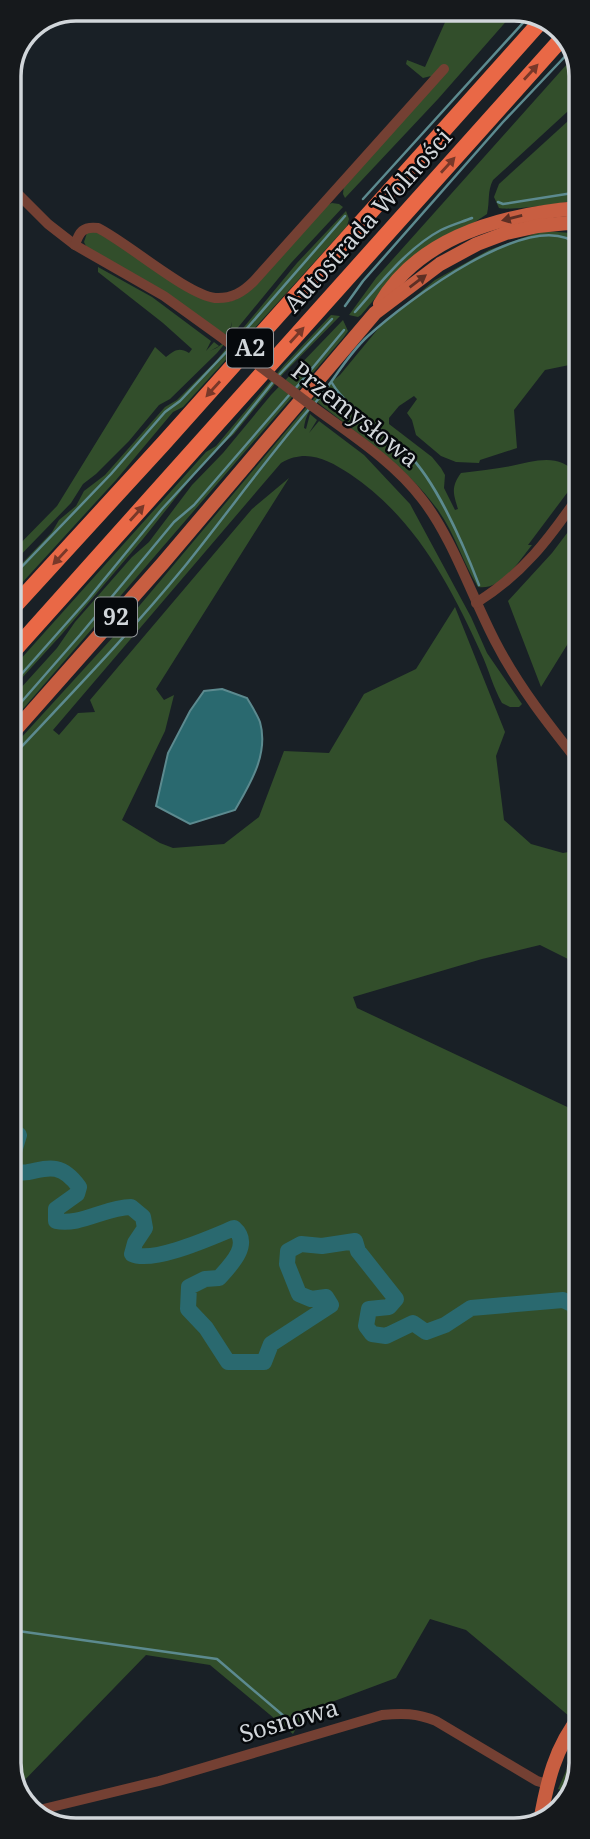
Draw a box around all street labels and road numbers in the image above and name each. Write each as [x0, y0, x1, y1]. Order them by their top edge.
street label: Autostrada Wolności [275, 121, 459, 319]
road number: A2 [227, 328, 273, 368]
street label: Przemysłowa [285, 354, 426, 474]
road number: 92 [95, 597, 137, 636]
street label: Sosnowa [235, 1690, 342, 1749]

